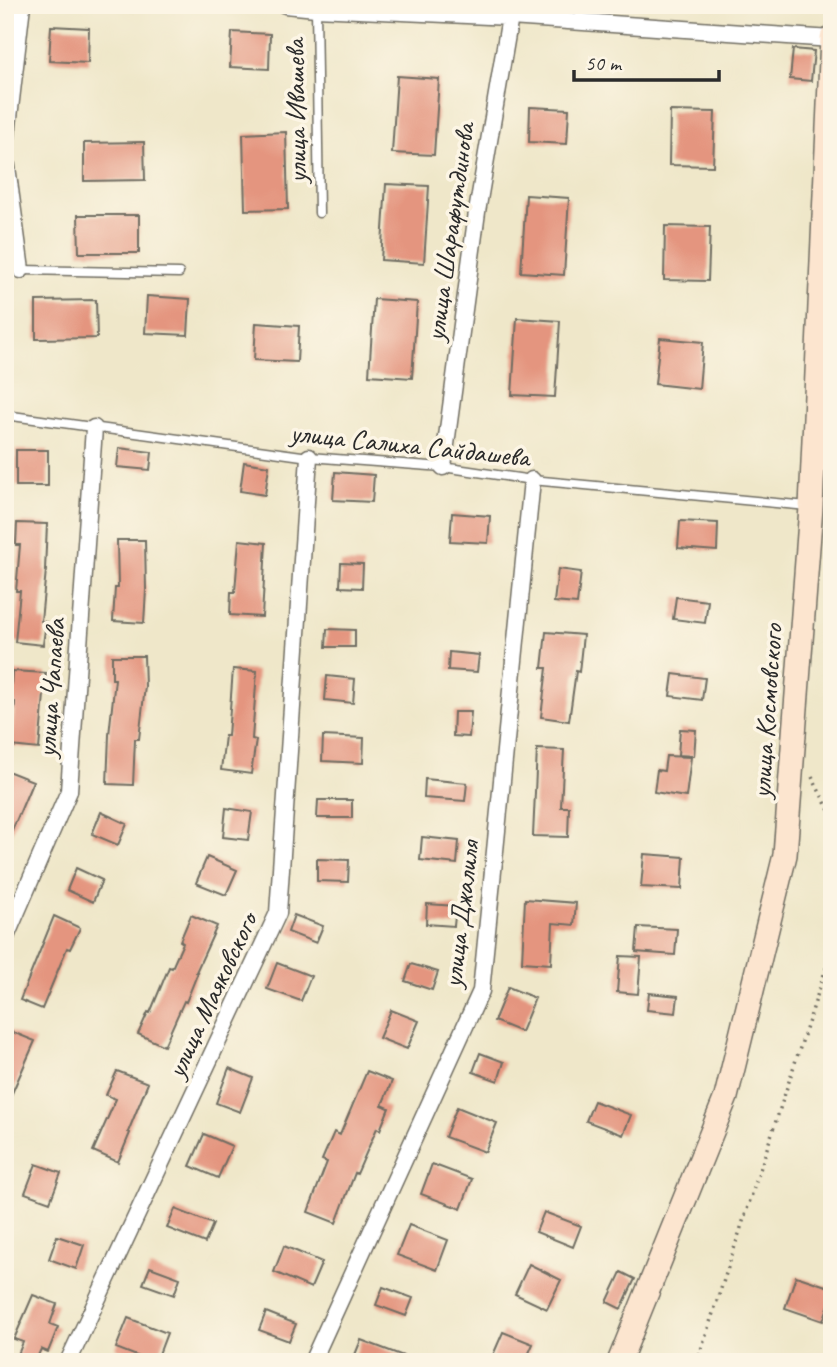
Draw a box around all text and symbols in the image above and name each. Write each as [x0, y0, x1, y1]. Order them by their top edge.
street label: улица Ивашева [277, 36, 314, 185]
scale bar [574, 38, 720, 82]
text: 50 m [585, 50, 623, 76]
street label: улица Шарафутдинова [417, 118, 482, 345]
street label: улица Салиха Сайдашева [287, 414, 534, 475]
street label: улица Чапаева [28, 616, 73, 761]
street label: улица Космовского [743, 621, 790, 801]
street label: улица Джалиля [434, 836, 487, 991]
street label: улица Маяковского [157, 904, 266, 1085]

